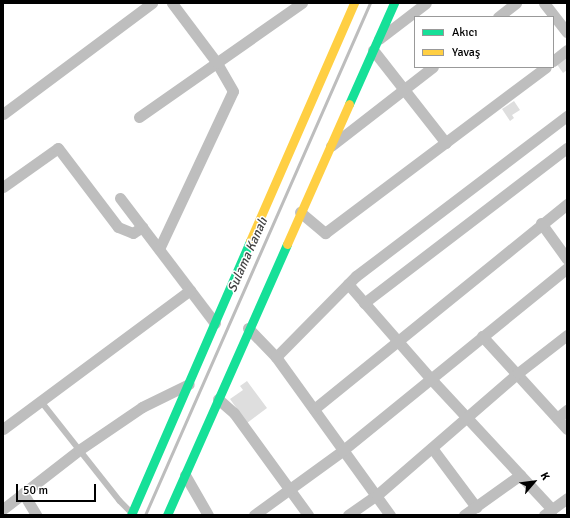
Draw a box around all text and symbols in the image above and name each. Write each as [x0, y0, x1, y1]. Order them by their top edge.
legend [414, 16, 554, 68]
text: Akıcı [452, 25, 478, 40]
text: Yavaş [452, 45, 480, 60]
water label: Sulama Kanalı [225, 215, 271, 295]
north arrow [514, 462, 554, 502]
text: K [538, 470, 552, 482]
scale bar [18, 476, 98, 502]
text: 50 m [23, 483, 48, 498]

